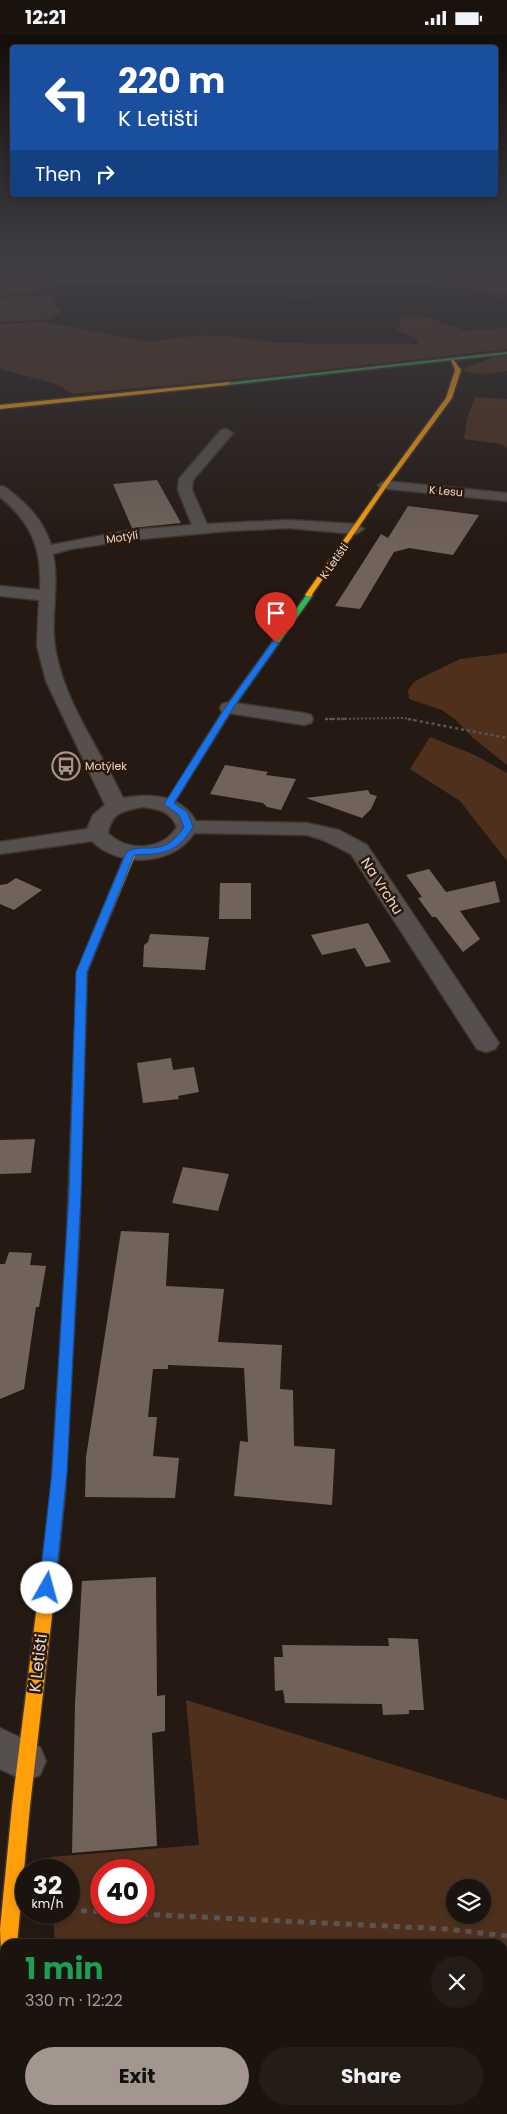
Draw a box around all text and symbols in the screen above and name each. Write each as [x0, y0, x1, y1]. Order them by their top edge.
text: 12:21 [25, 4, 66, 31]
text: 220 m [118, 56, 225, 105]
icon: left [35, 65, 100, 130]
text: K Letišti [118, 103, 199, 134]
icon: right [91, 160, 119, 188]
text: Then [35, 161, 81, 188]
street label: K Lesu [428, 482, 464, 500]
street label: Motýlí [105, 527, 139, 547]
street label: K Letišti [316, 540, 352, 582]
pin [255, 592, 297, 643]
icon: arrive [262, 599, 290, 627]
bus stop icon: Motýlek [51, 751, 81, 781]
place label: Motýlek [85, 758, 127, 774]
street label: Na Vrchu [356, 854, 408, 918]
position arrow [20, 1561, 72, 1613]
street label: K Letišti [23, 1633, 53, 1693]
speed limit sign: 40 [90, 1859, 155, 1924]
text: 32 [33, 1868, 62, 1903]
map controls [446, 1879, 491, 1924]
button: layers [446, 1879, 491, 1924]
text: km/h [32, 1895, 63, 1912]
text: 1 min [25, 1947, 103, 1990]
button: close [431, 1956, 483, 2008]
text: 330 m · 12:22 [25, 1989, 123, 2012]
button: Exit [25, 2047, 249, 2105]
button: Share [259, 2047, 483, 2105]

